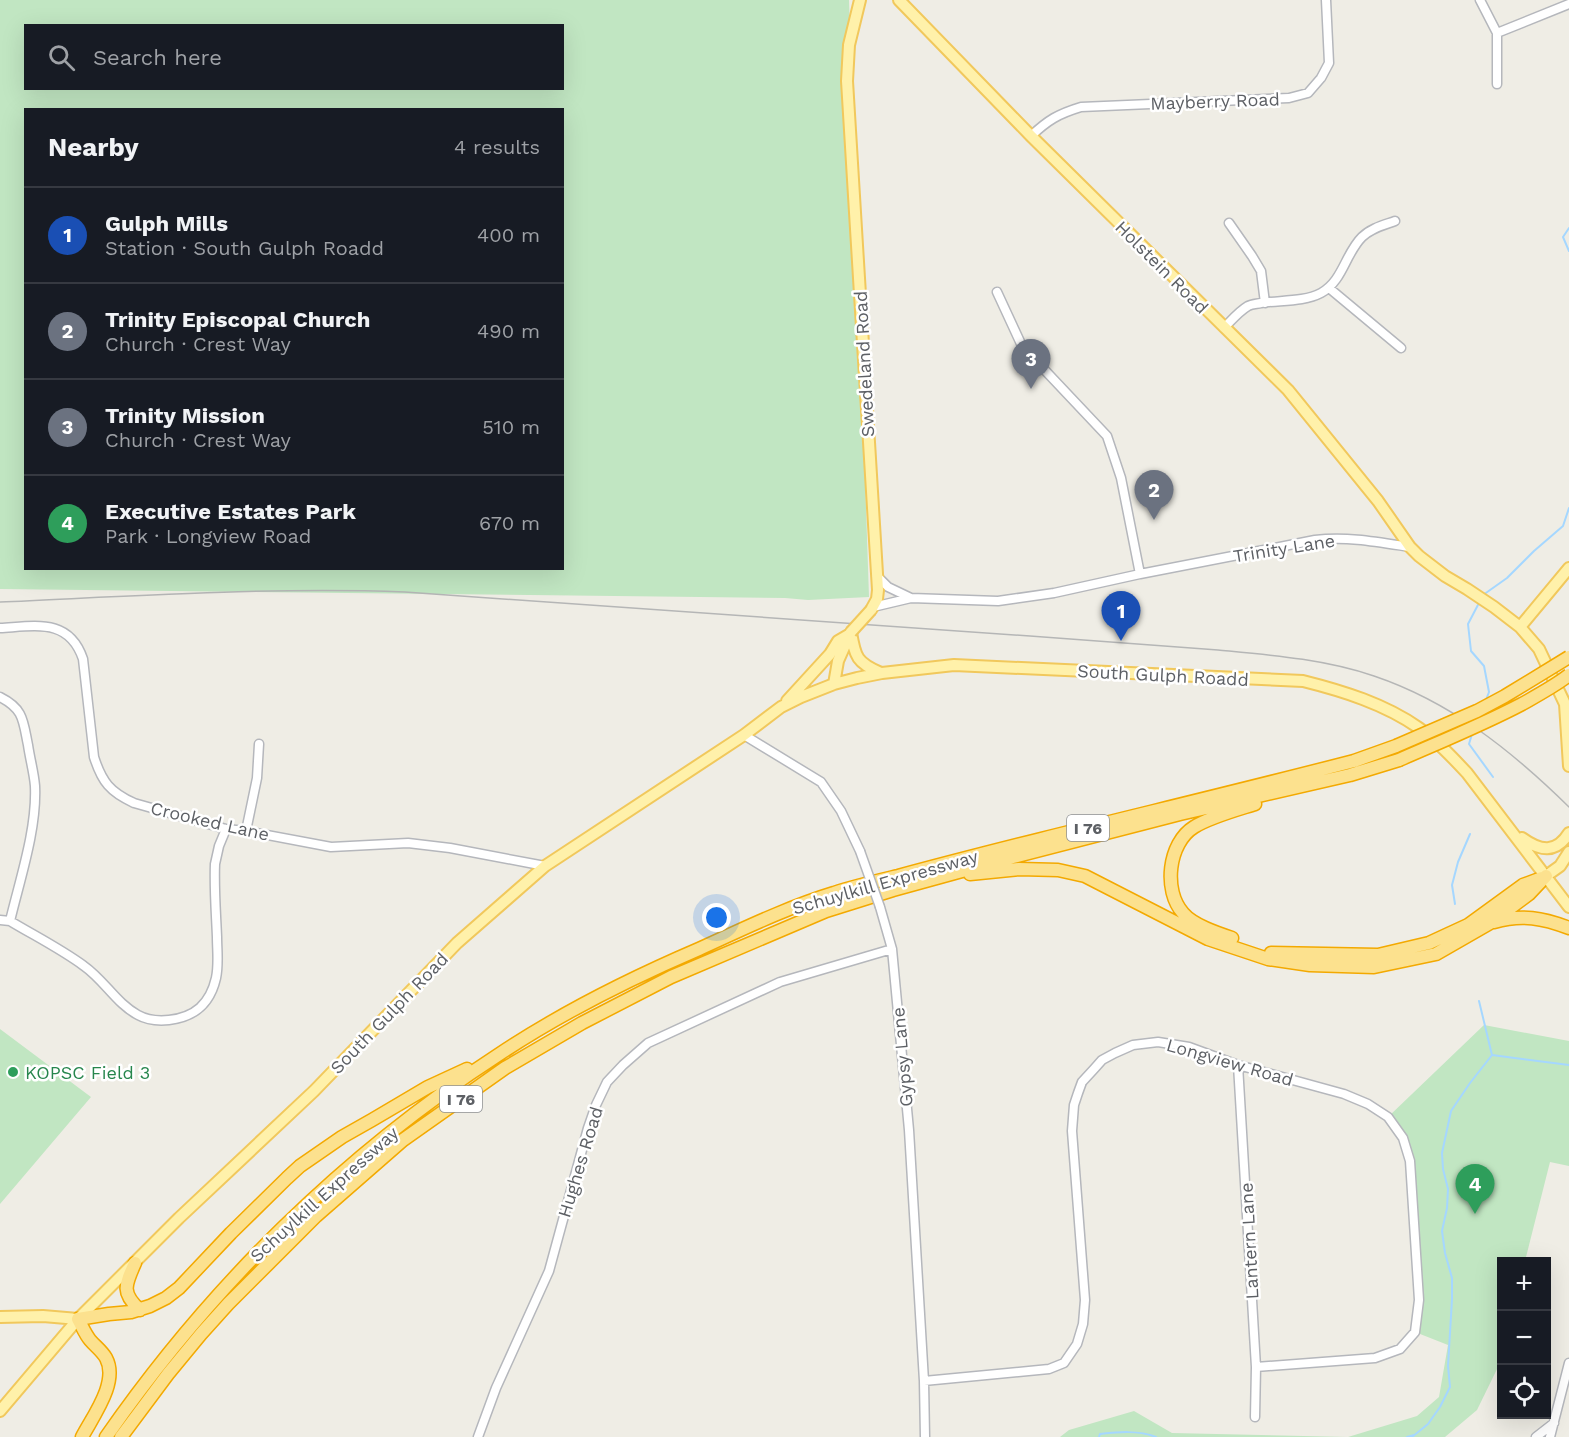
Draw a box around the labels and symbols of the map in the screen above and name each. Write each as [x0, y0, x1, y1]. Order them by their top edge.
street label: Mayberry Road [1150, 88, 1280, 114]
street label: Holstein Road [1111, 216, 1213, 318]
street label: Swedeland Road [850, 290, 878, 438]
pin: 3 [1012, 340, 1050, 389]
pin: 2 [1134, 470, 1174, 520]
street label: Trinity Lane [1232, 530, 1336, 566]
pin: 1 [1102, 592, 1140, 641]
street label: South Gulph Roadd [1077, 660, 1249, 690]
street label: Crooked Lane [149, 797, 271, 845]
road number: I 76 [1067, 815, 1109, 841]
street label: Schuylkill Expressway [790, 845, 981, 919]
your location [702, 903, 731, 932]
street label: South Gulph Road [326, 948, 452, 1078]
street label: Gypsy Lane [887, 1006, 917, 1108]
street label: Longview Road [1164, 1034, 1296, 1090]
place label: KOPSC Field 3 [25, 1062, 150, 1083]
marker: KOPSC Field 3 [6, 1065, 20, 1079]
road number: I 76 [440, 1086, 482, 1112]
street label: Hughes Road [553, 1104, 607, 1220]
street label: Schuylkill Expressway [246, 1121, 403, 1266]
pin: 4 [1456, 1164, 1494, 1214]
street label: Lantern Lane [1235, 1182, 1263, 1300]

